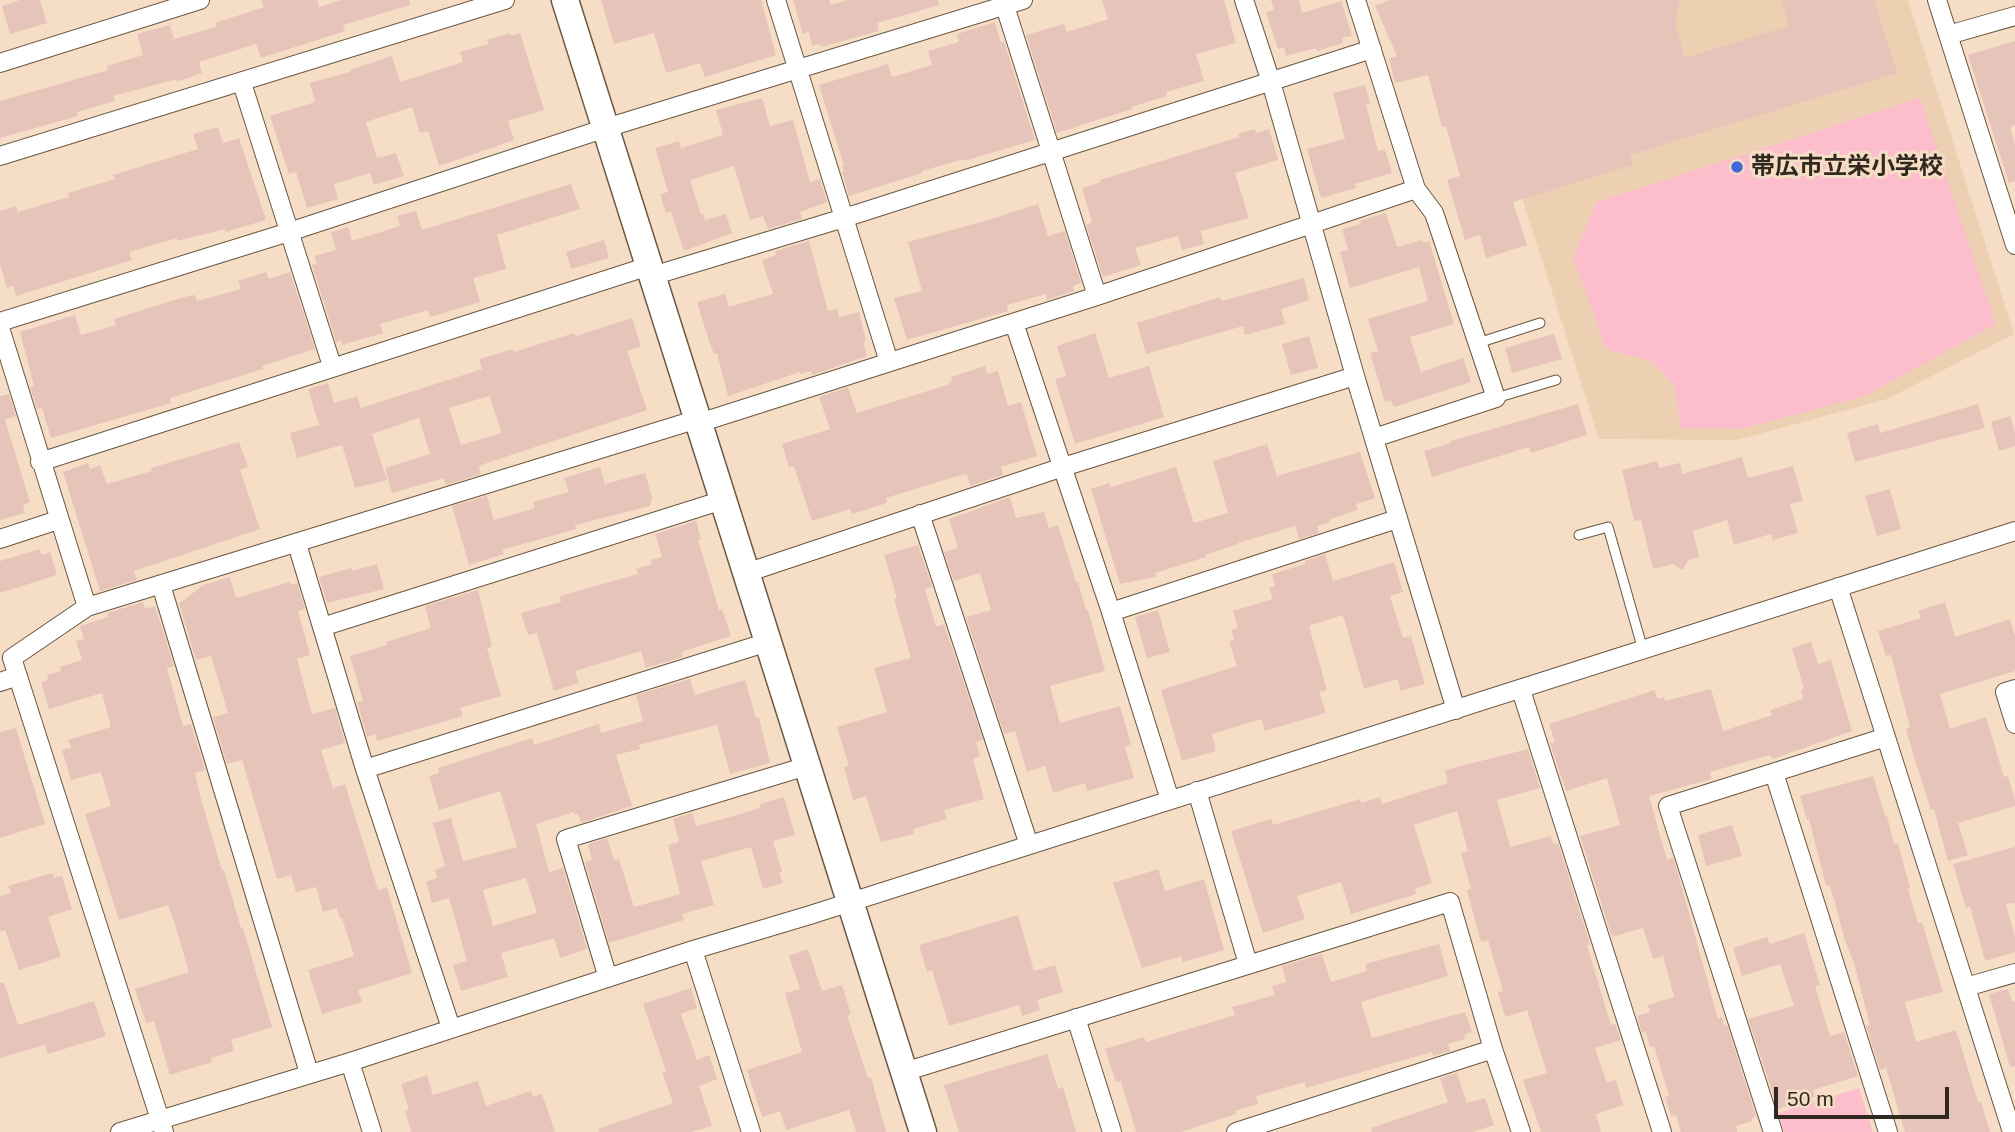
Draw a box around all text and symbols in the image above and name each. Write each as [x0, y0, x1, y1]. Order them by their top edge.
place label: 帯広市立栄小学校 [1751, 153, 1943, 181]
marker: 帯広市立栄小学校 [1729, 159, 1745, 175]
scale bar [1777, 1072, 1952, 1116]
text: 50 m [1787, 1087, 1834, 1110]

